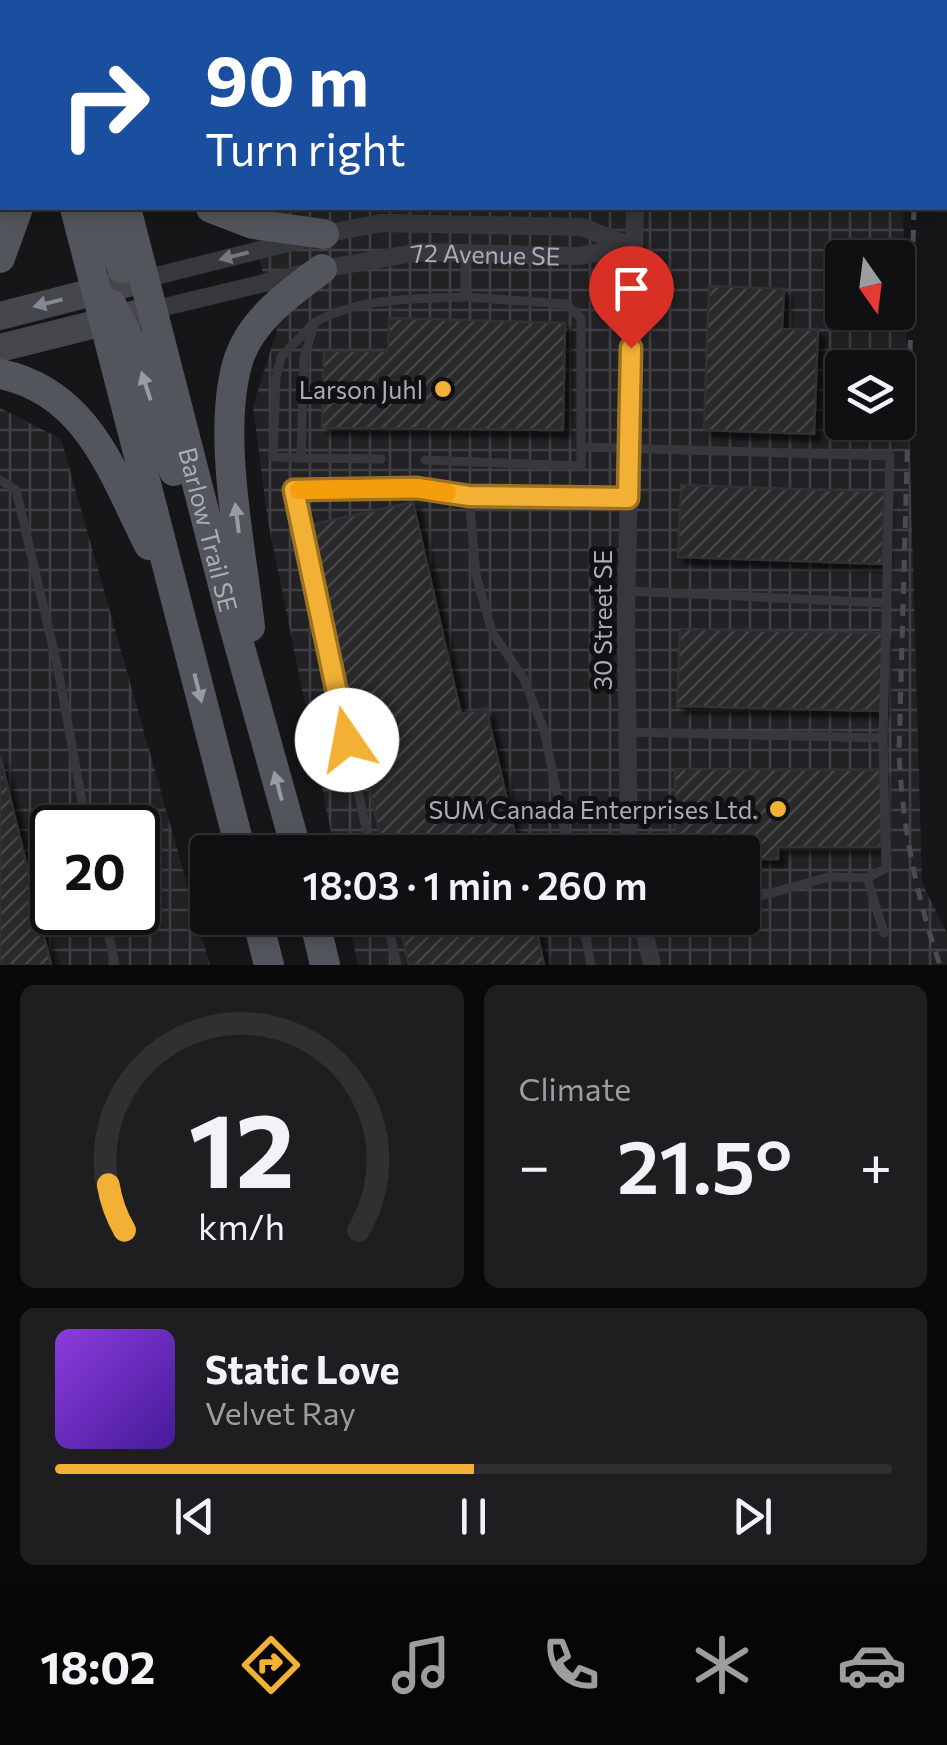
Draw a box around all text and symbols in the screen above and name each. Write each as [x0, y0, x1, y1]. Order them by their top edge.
text: 90 m [205, 35, 369, 120]
icon: right [40, 40, 170, 170]
text: Turn right [205, 120, 406, 175]
street label: 72 Avenue SE [408, 237, 561, 271]
north arrow [825, 240, 915, 330]
map controls [825, 240, 915, 440]
pin [589, 246, 674, 349]
one-way arrow [218, 249, 249, 264]
icon: arrive [604, 261, 659, 316]
one-way arrow [32, 296, 63, 312]
button: layers [825, 350, 915, 440]
one-way arrow [138, 370, 153, 400]
place label: Larson Juhl [299, 374, 423, 404]
marker: Larson Juhl [432, 378, 454, 400]
street label: Barlow Trail SE [173, 444, 244, 615]
one-way arrow [229, 502, 245, 534]
street label: 30 Street SE [587, 550, 617, 690]
one-way arrow [191, 673, 207, 704]
position arrow [295, 688, 399, 792]
one-way arrow [270, 770, 286, 801]
place label: SUM Canada Enterprises Ltd. [428, 794, 758, 824]
marker: SUM Canada Enterprises Ltd. [767, 798, 789, 820]
speed limit sign: 20 [30, 805, 160, 935]
text: 18:03 · 1 min · 260 m [303, 861, 647, 908]
text: Climate [519, 1068, 631, 1108]
text: 12 [189, 1082, 295, 1209]
text: 21.5° [617, 1118, 792, 1209]
text: − [519, 1130, 550, 1197]
text: + [860, 1130, 892, 1197]
text: km/h [198, 1204, 285, 1247]
text: Static Love [205, 1345, 400, 1392]
text: Velvet Ray [205, 1392, 356, 1432]
icon: previous [167, 1489, 222, 1544]
icon: pause [446, 1489, 501, 1544]
icon: next [725, 1489, 780, 1544]
icon: directions [236, 1630, 306, 1700]
icon: music [386, 1630, 456, 1700]
icon: phone [536, 1630, 606, 1700]
icon: climate [687, 1630, 757, 1700]
icon: car [837, 1630, 907, 1700]
text: 18:02 [40, 1638, 155, 1693]

